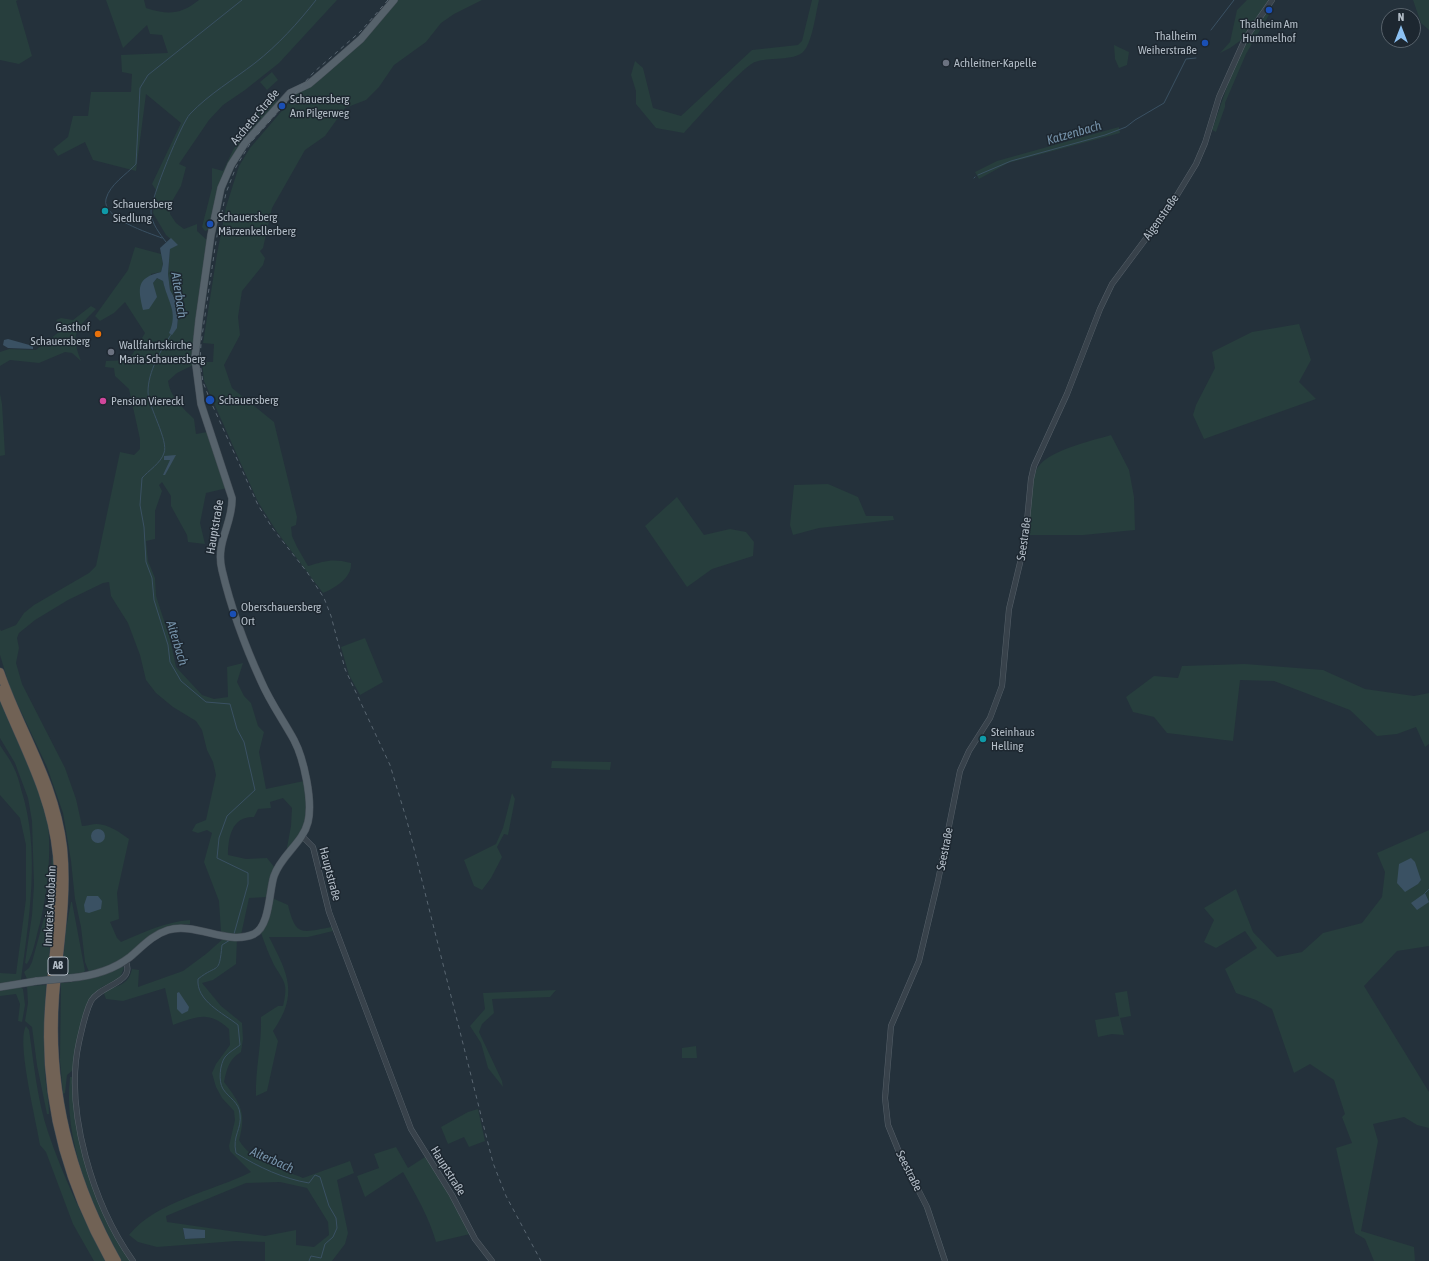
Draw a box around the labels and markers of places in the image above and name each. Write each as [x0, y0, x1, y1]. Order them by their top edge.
marker: Thalheim Am Hummelhof [1264, 5, 1274, 15]
place label: Thalheim Am Hummelhof [1240, 17, 1298, 45]
place label: Thalheim Weiherstraße [1138, 29, 1197, 57]
marker: Thalheim Weiherstraße [1200, 38, 1210, 48]
place label: Achleitner-Kapelle [954, 56, 1037, 70]
marker: Achleitner-Kapelle [941, 58, 951, 68]
place label: Schauersberg Am Pilgerweg [290, 92, 349, 120]
marker: Schauersberg Am Pilgerweg [277, 101, 287, 111]
place label: Schauersberg Siedlung [113, 197, 172, 225]
marker: Schauersberg Siedlung [100, 206, 110, 216]
place label: Schauersberg Märzenkellerberg [218, 210, 296, 238]
marker: Schauersberg Märzenkellerberg [205, 219, 215, 229]
place label: Gasthof Schauersberg [31, 320, 90, 348]
marker: Gasthof Schauersberg [93, 329, 103, 339]
place label: Wallfahrtskirche Maria Schauersberg [119, 338, 206, 366]
marker: Wallfahrtskirche Maria Schauersberg [106, 347, 116, 357]
place label: Schauersberg [219, 393, 278, 407]
place label: Pension Viereckl [111, 394, 184, 408]
marker: Schauersberg [204, 394, 216, 406]
marker: Pension Viereckl [98, 396, 108, 406]
place label: Oberschauersberg Ort [241, 600, 321, 628]
marker: Oberschauersberg Ort [228, 609, 238, 619]
place label: Steinhaus Helling [991, 725, 1035, 753]
marker: Steinhaus Helling [978, 734, 988, 744]

